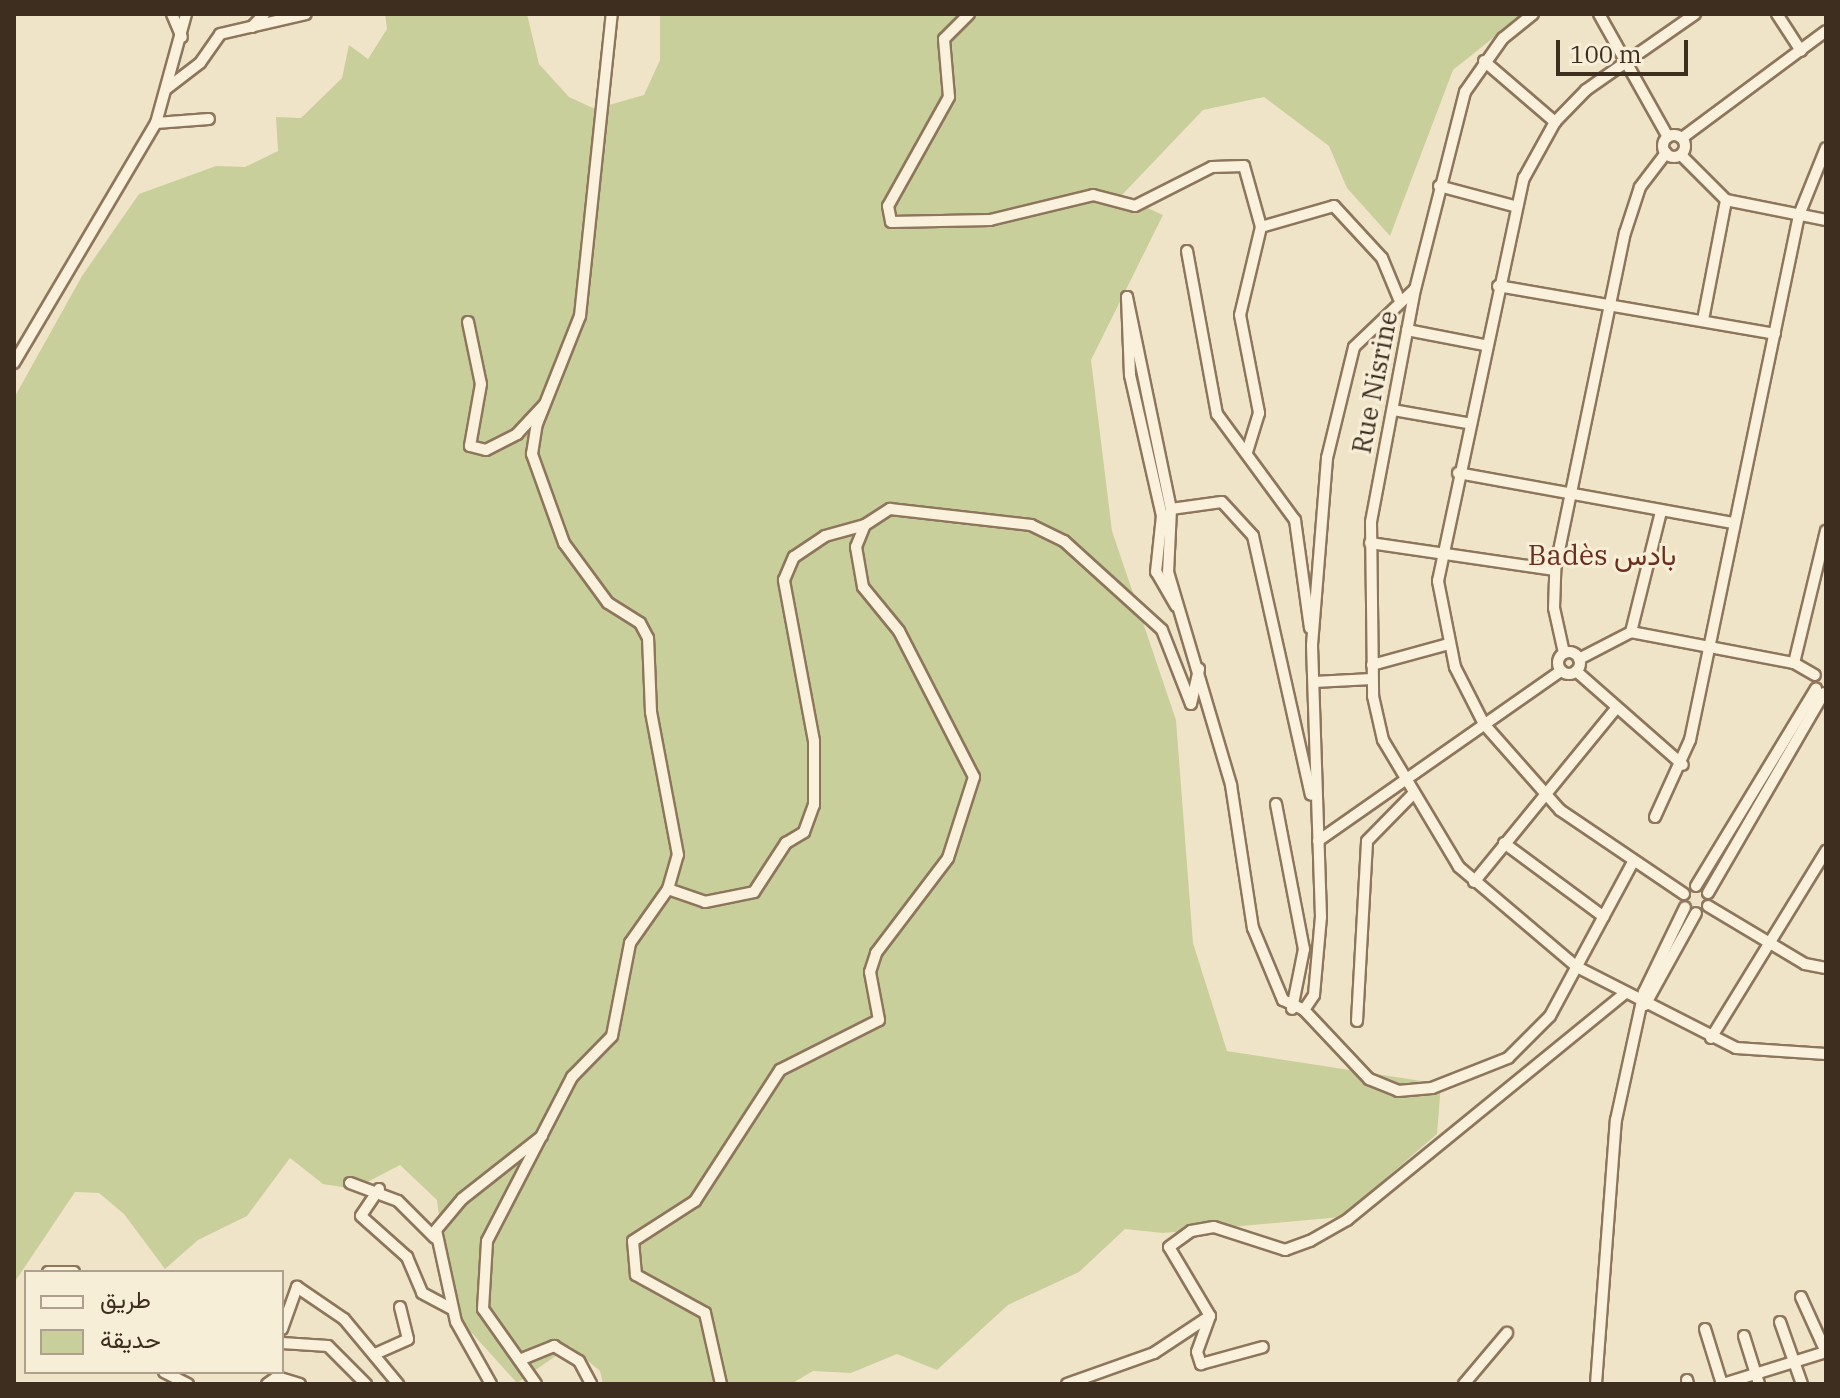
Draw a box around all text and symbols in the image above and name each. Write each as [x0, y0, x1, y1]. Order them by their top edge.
scale bar [1560, 24, 1692, 74]
text: 100 m [1570, 38, 1642, 70]
street label: Rue Nisrine [1346, 308, 1404, 456]
district label: Badès بادس [1528, 538, 1676, 572]
legend [24, 1270, 284, 1374]
text: طريق [100, 1283, 151, 1315]
text: حديقة [100, 1323, 161, 1355]

